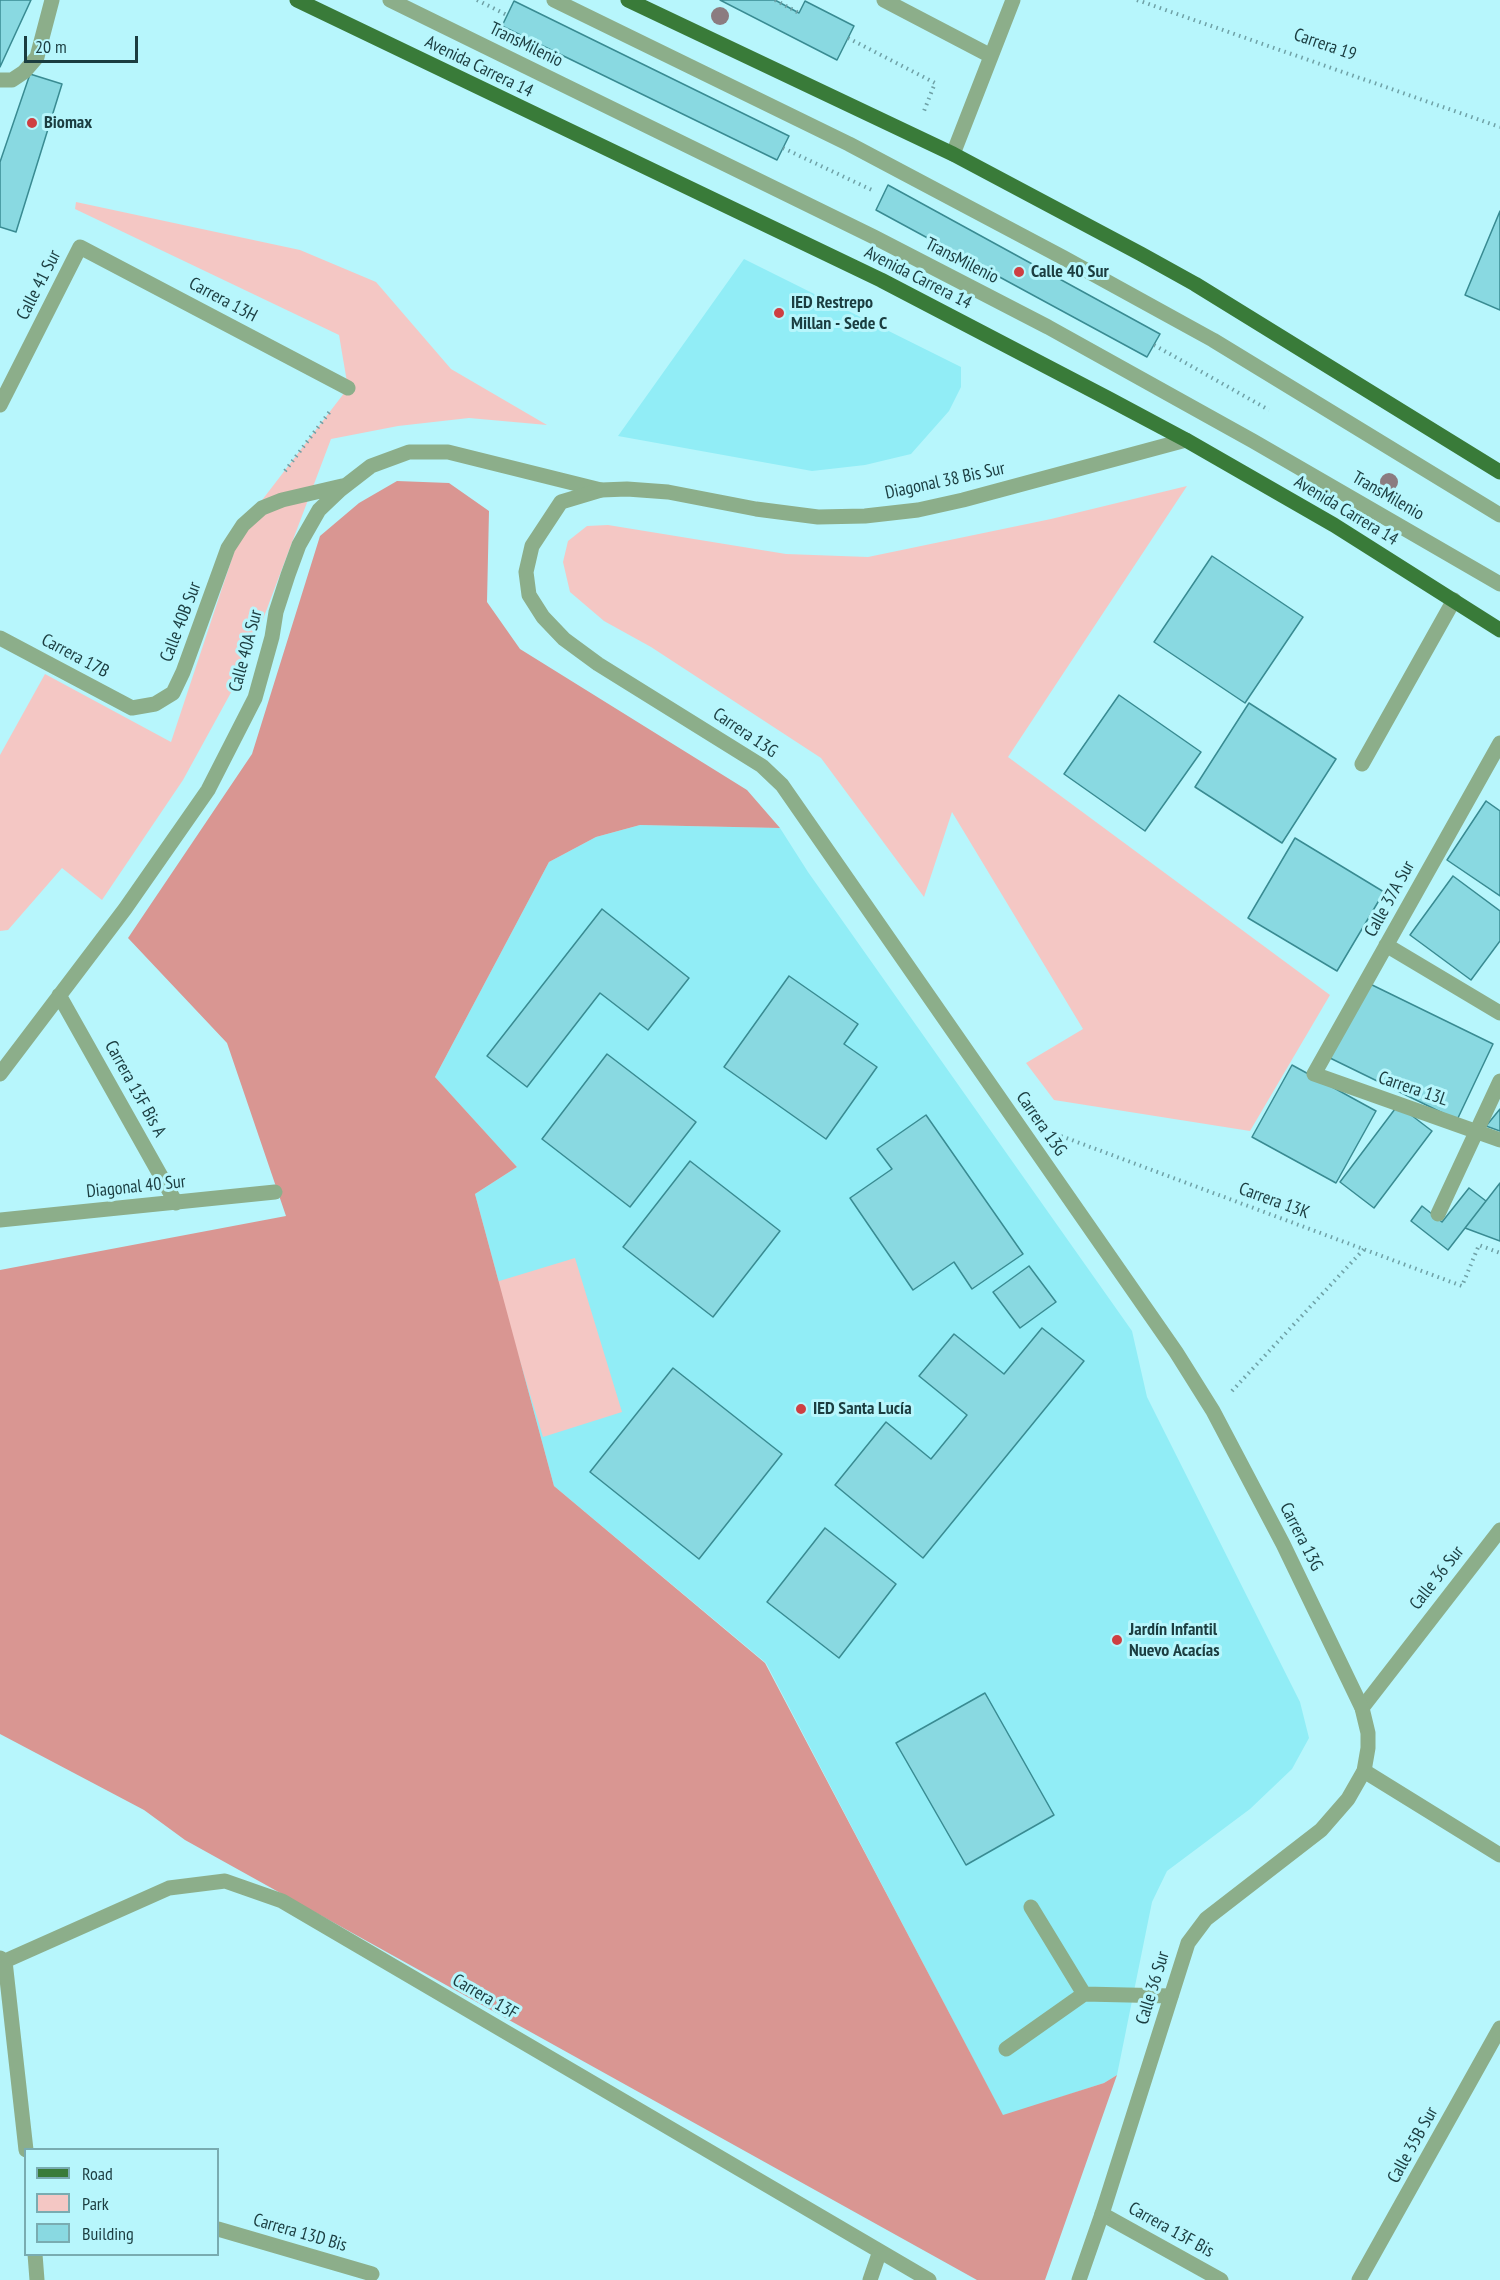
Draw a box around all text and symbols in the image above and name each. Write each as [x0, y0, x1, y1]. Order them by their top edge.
street label: TransMilenio [486, 18, 566, 72]
scale bar [27, 24, 141, 62]
street label: Carrera 19 [1291, 24, 1359, 66]
street label: Avenida Carrera 14 [421, 32, 537, 102]
text: 20 m [35, 35, 67, 58]
place label: Biomax [44, 112, 92, 134]
marker: Biomax [25, 116, 39, 130]
street label: TransMilenio [922, 233, 1002, 289]
street label: Avenida Carrera 14 [861, 242, 975, 314]
street label: Calle 41 Sur [12, 247, 66, 323]
place label: Calle 40 Sur [1031, 261, 1109, 283]
marker: Calle 40 Sur [1012, 265, 1026, 279]
street label: Carrera 13H [185, 273, 261, 327]
place label: IED Restrepo Millan - Sede C [791, 292, 887, 334]
marker: IED Restrepo Millan - Sede C [772, 306, 786, 320]
street label: Diagonal 38 Bis Sur [883, 458, 1007, 504]
street label: TransMilenio [1348, 467, 1428, 525]
street label: Avenida Carrera 14 [1290, 471, 1402, 551]
street label: Calle 40B Sur [156, 579, 206, 665]
street label: Calle 40A Sur [225, 608, 267, 694]
street label: Carrera 17B [38, 629, 112, 683]
street label: Carrera 13G [708, 703, 782, 763]
street label: Calle 37A Sur [1360, 857, 1420, 941]
street label: Carrera 13F Bis A [100, 1037, 170, 1141]
street label: Carrera 13L [1375, 1067, 1451, 1111]
street label: Carrera 13G [1011, 1088, 1071, 1160]
street label: Diagonal 40 Sur [85, 1171, 187, 1203]
street label: Carrera 13K [1236, 1178, 1312, 1224]
place label: IED Santa Lucía [813, 1398, 912, 1420]
marker: IED Santa Lucía [794, 1402, 808, 1416]
street label: Carrera 13G [1275, 1499, 1327, 1575]
street label: Calle 36 Sur [1405, 1542, 1469, 1614]
place label: Jardín Infantil Nuevo Acacías [1129, 1619, 1220, 1662]
marker: Jardín Infantil Nuevo Acacías [1110, 1633, 1124, 1647]
street label: Calle 36 Sur [1132, 1949, 1174, 2027]
street label: Carrera 13F [448, 1970, 522, 2024]
street label: Calle 35B Sur [1383, 2103, 1443, 2187]
legend [24, 2148, 219, 2256]
text: Road [82, 2162, 113, 2185]
text: Park [82, 2192, 109, 2215]
street label: Carrera 13F Bis [1124, 2198, 1218, 2262]
street label: Carrera 13D Bis [251, 2209, 349, 2257]
text: Building [82, 2222, 134, 2245]

